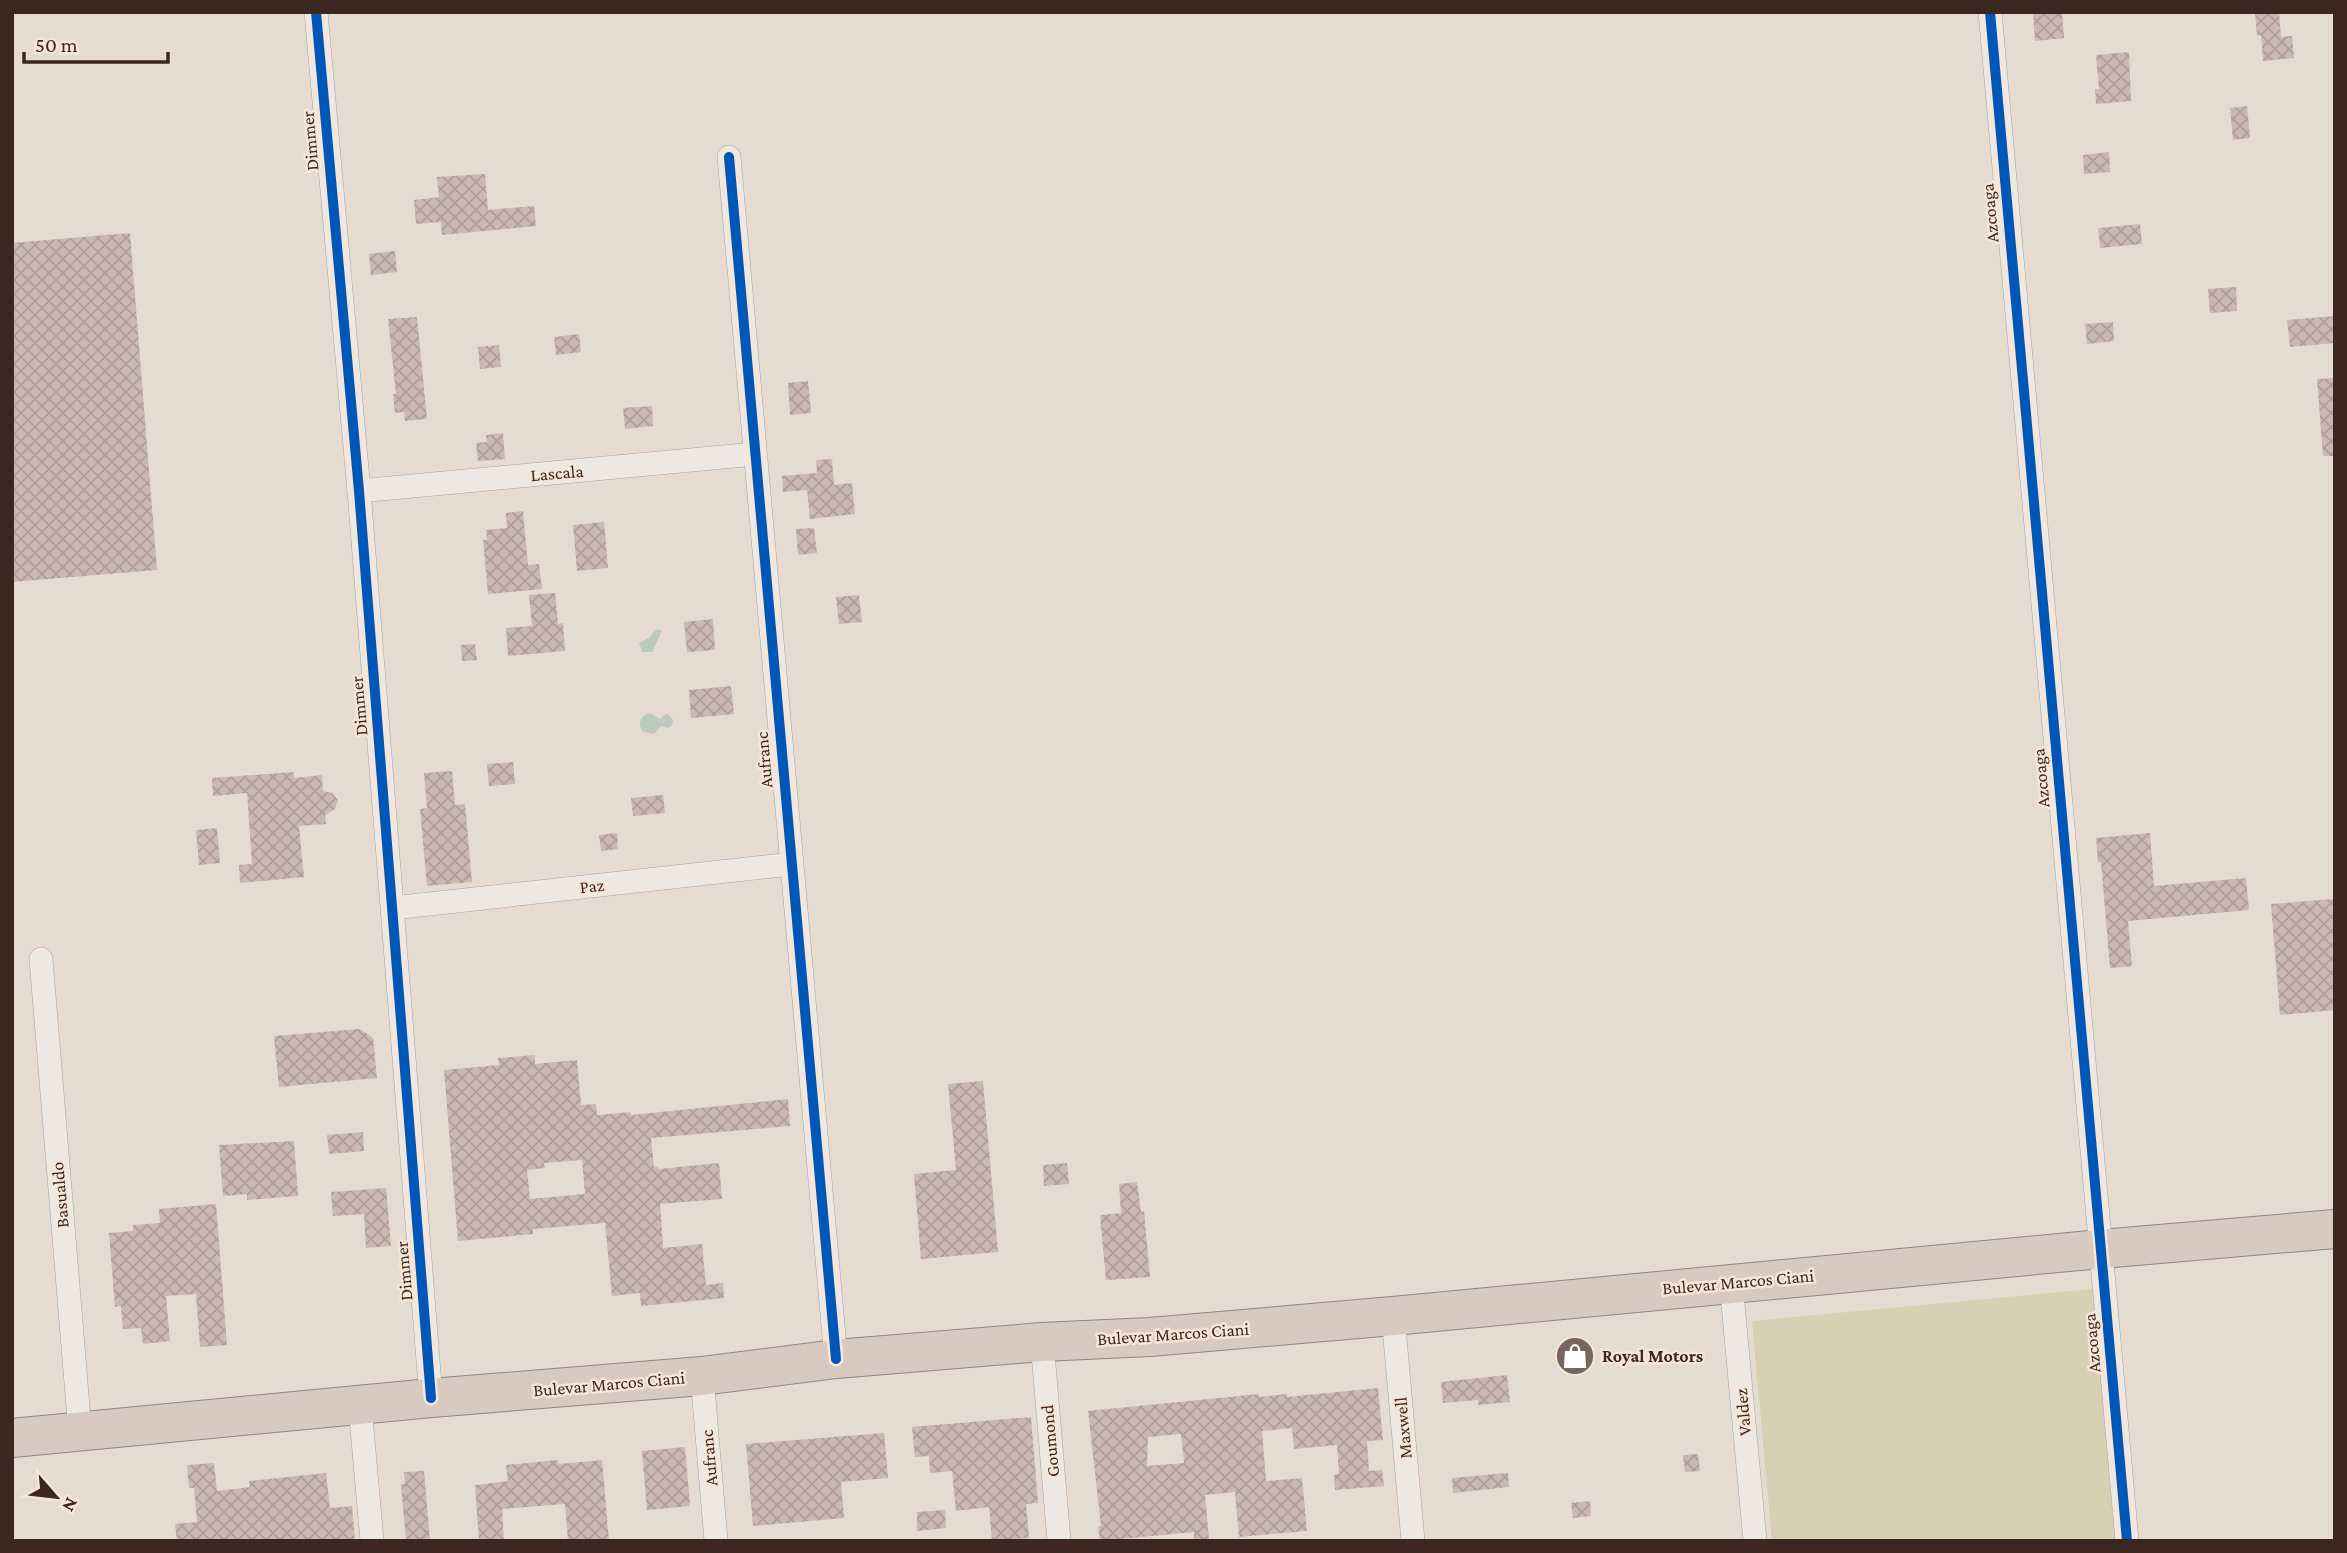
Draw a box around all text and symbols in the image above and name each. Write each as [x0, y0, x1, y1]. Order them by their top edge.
scale bar [24, 21, 168, 65]
text: 50 m [35, 33, 78, 57]
street label: Dimmer [297, 110, 323, 172]
street label: Azcoaga [1977, 183, 2003, 243]
street label: Lascala [530, 461, 584, 485]
street label: Dimmer [346, 675, 372, 737]
street label: Aufranc [752, 730, 776, 789]
street label: Azcoaga [2028, 748, 2054, 808]
street label: Paz [579, 875, 606, 897]
street label: Basualdo [47, 1161, 73, 1229]
street label: Dimmer [391, 1240, 417, 1302]
street label: Bulevar Marcos Ciani [1661, 1265, 1815, 1299]
street label: Azcoaga [2079, 1313, 2105, 1373]
street label: Bulevar Marcos Ciani [1096, 1319, 1250, 1349]
shop icon: Royal Motors [1554, 1335, 1596, 1377]
place label: Royal Motors [1602, 1346, 1703, 1366]
street label: Bulevar Marcos Ciani [532, 1367, 686, 1401]
street label: Valdez [1731, 1387, 1755, 1437]
street label: Maxwell [1390, 1396, 1416, 1460]
street label: Goumond [1037, 1404, 1063, 1478]
street label: Aufranc [697, 1428, 721, 1487]
north arrow [21, 1462, 91, 1532]
text: N [58, 1494, 83, 1515]

